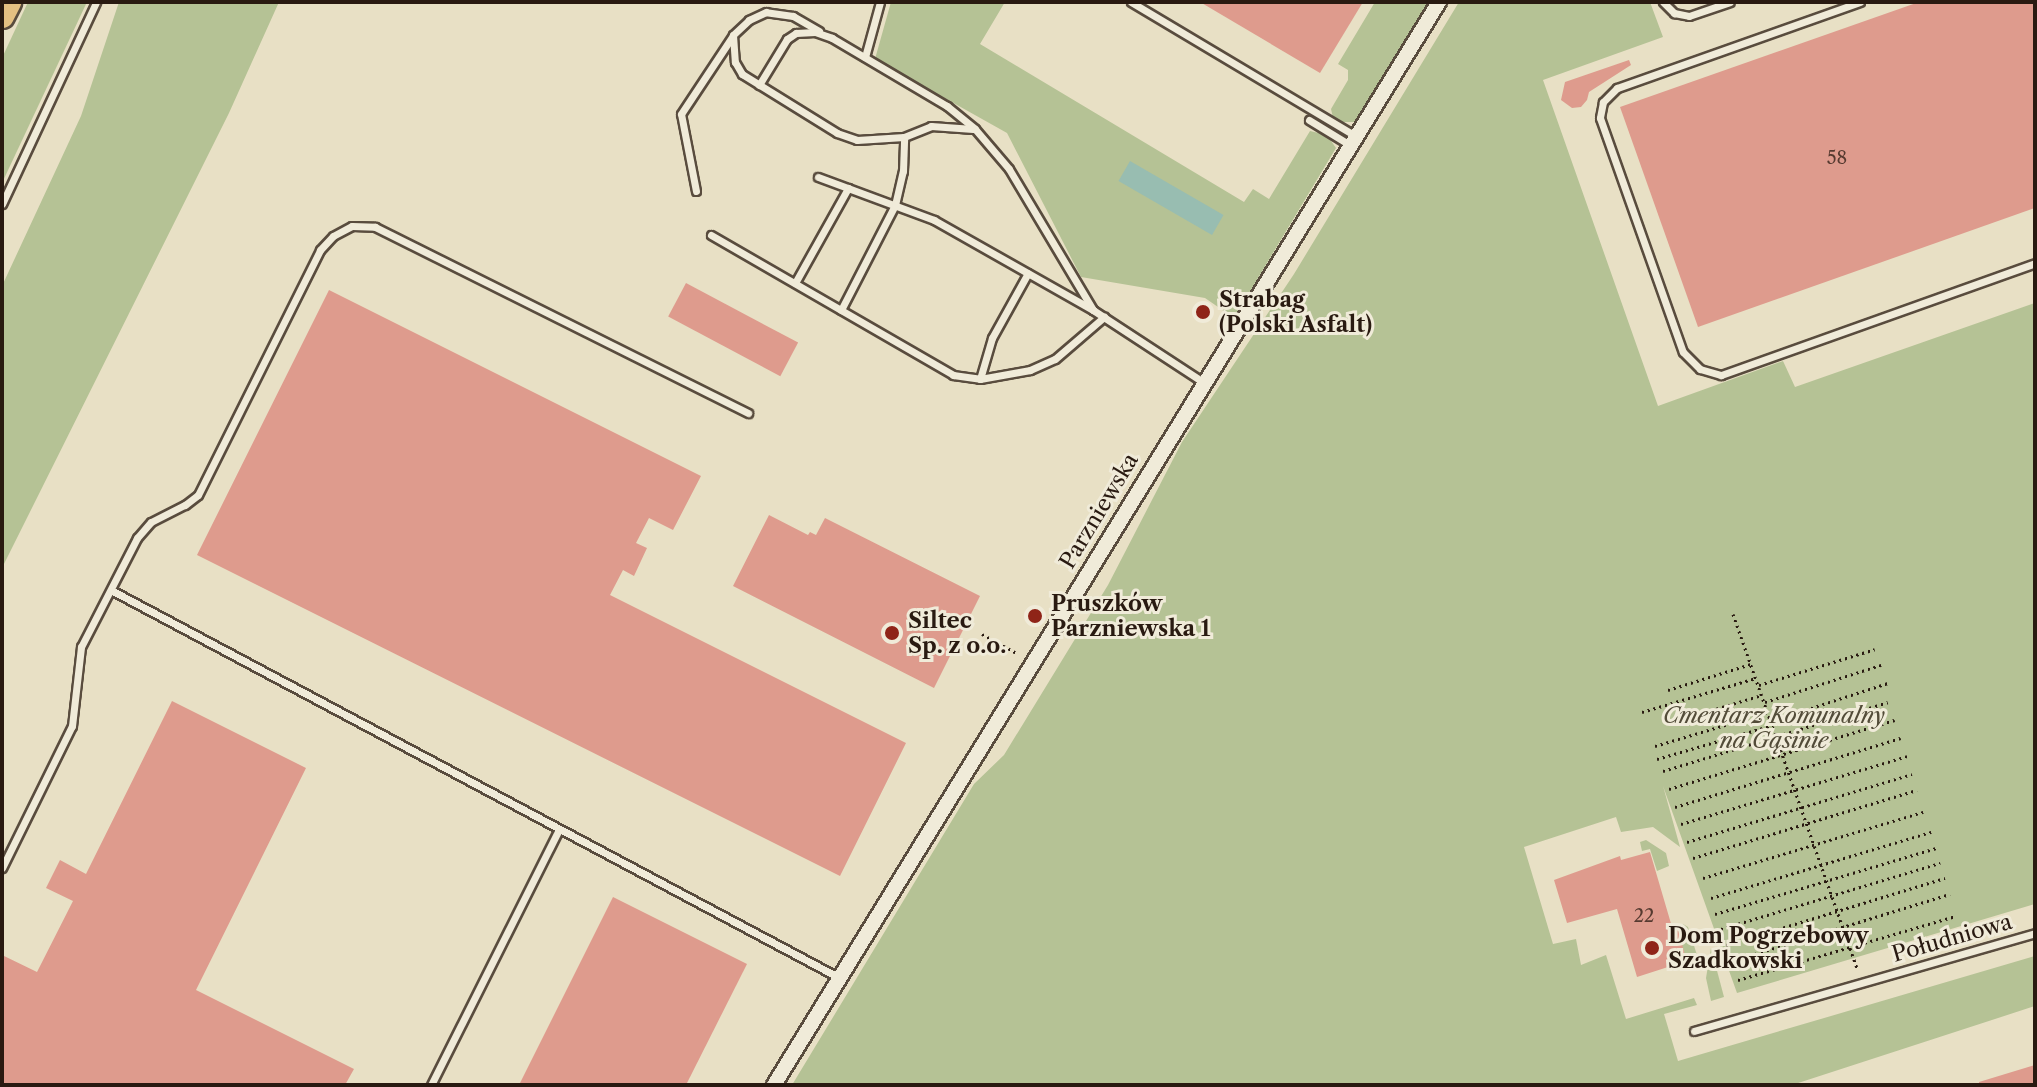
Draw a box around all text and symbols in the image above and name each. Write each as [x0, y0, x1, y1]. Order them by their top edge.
house number: 58 [1827, 147, 1847, 169]
place label: Strabag (Polski Asfalt) [1219, 286, 1373, 338]
marker: Strabag (Polski Asfalt) [1194, 303, 1212, 321]
street label: Parzniewska [1054, 448, 1144, 574]
place label: Pruszków Parzniewska 1 [1051, 590, 1211, 642]
place label: Siltec Sp. z o.o. [908, 607, 1006, 658]
marker: Pruszków Parzniewska 1 [1026, 607, 1044, 625]
marker: Siltec Sp. z o.o. [883, 624, 901, 642]
park label: Cmentarz Komunalny na Gąsinie [1663, 702, 1885, 754]
house number: 22 [1634, 905, 1654, 927]
street label: Południowa [1889, 908, 2015, 968]
place label: Dom Pogrzebowy Szadkowski [1668, 922, 1868, 974]
marker: Dom Pogrzebowy Szadkowski [1643, 939, 1661, 957]

